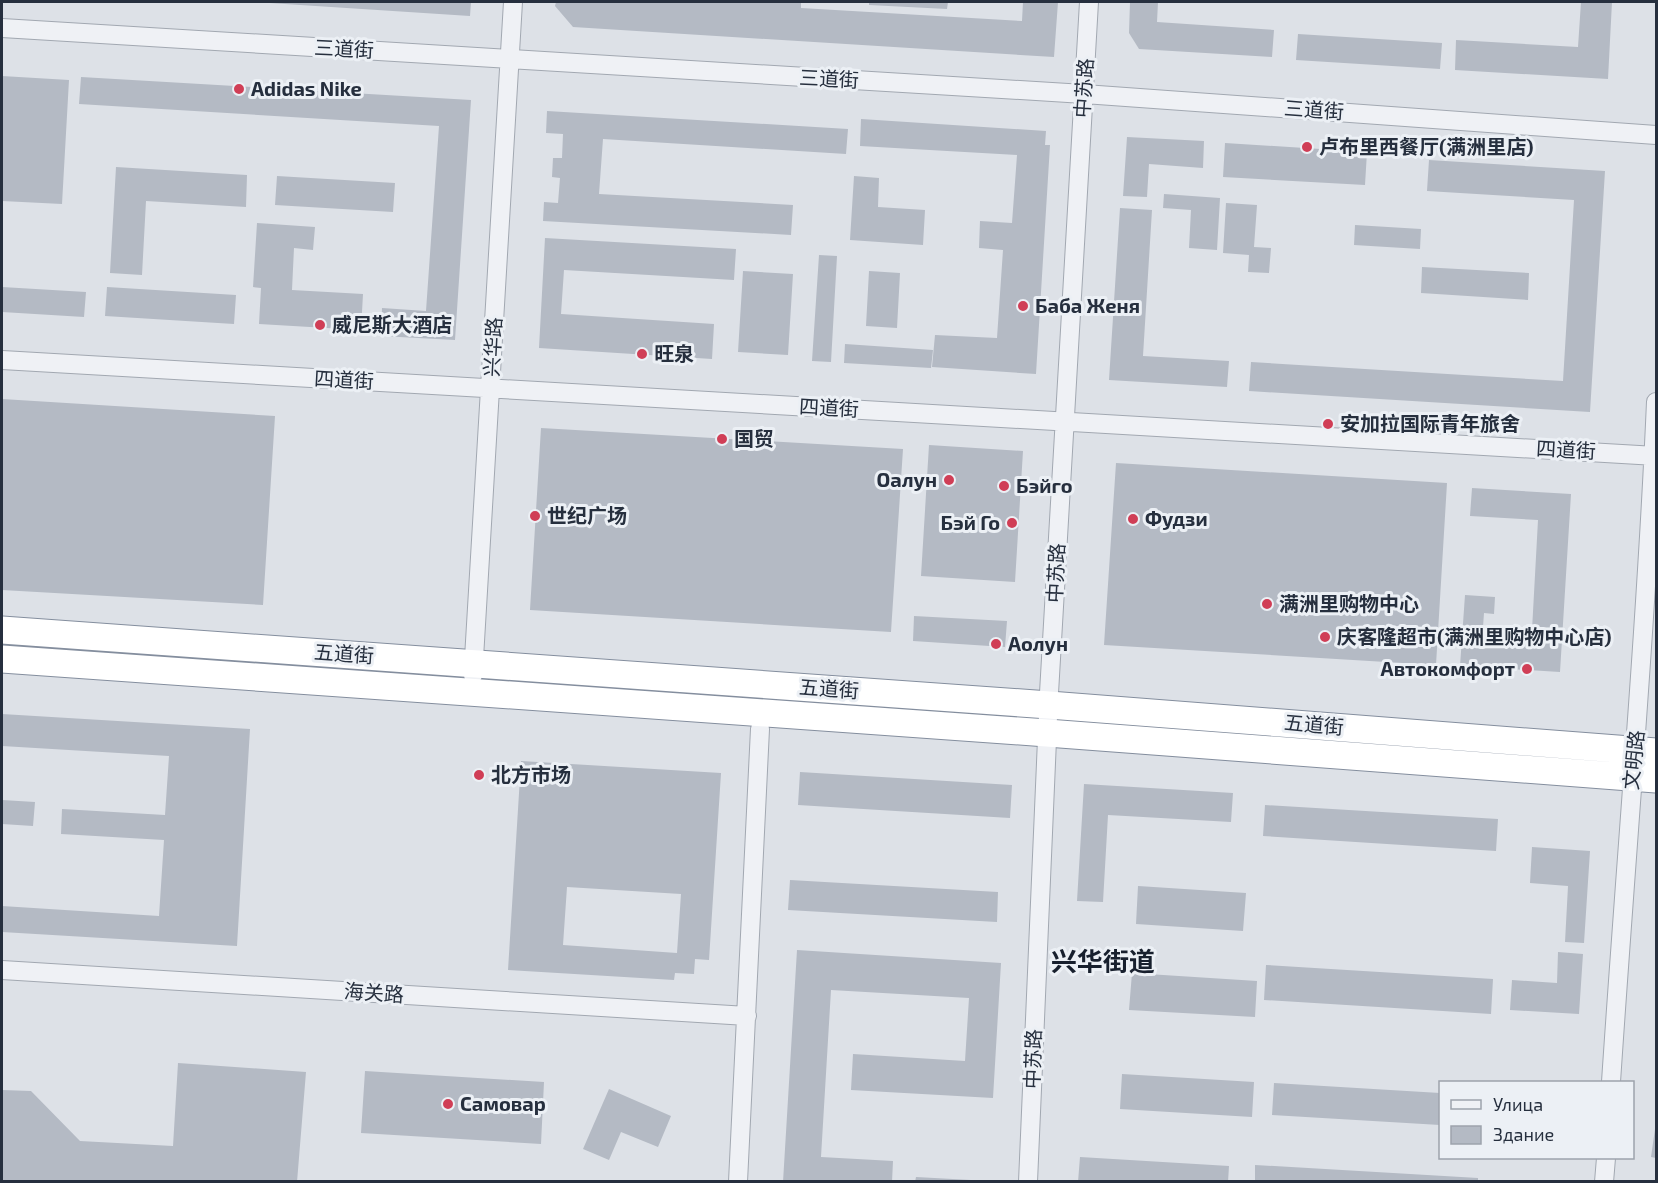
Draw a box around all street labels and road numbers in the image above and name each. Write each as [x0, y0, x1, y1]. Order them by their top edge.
street label: 三道街 [313, 34, 375, 62]
street label: 中苏路 [1069, 57, 1097, 119]
street label: 三道街 [798, 64, 860, 92]
street label: 三道街 [1283, 95, 1345, 123]
street label: 兴华路 [478, 316, 506, 378]
street label: 四道街 [313, 365, 375, 393]
street label: 四道街 [798, 393, 860, 421]
street label: 四道街 [1535, 435, 1597, 463]
street label: 中苏路 [1041, 542, 1069, 604]
street label: 五道街 [313, 639, 375, 667]
street label: 五道街 [798, 674, 860, 702]
street label: 五道街 [1283, 709, 1345, 739]
street label: 文明路 [1618, 729, 1648, 791]
street label: 海关路 [343, 978, 405, 1006]
street label: 中苏路 [1019, 1029, 1045, 1089]

